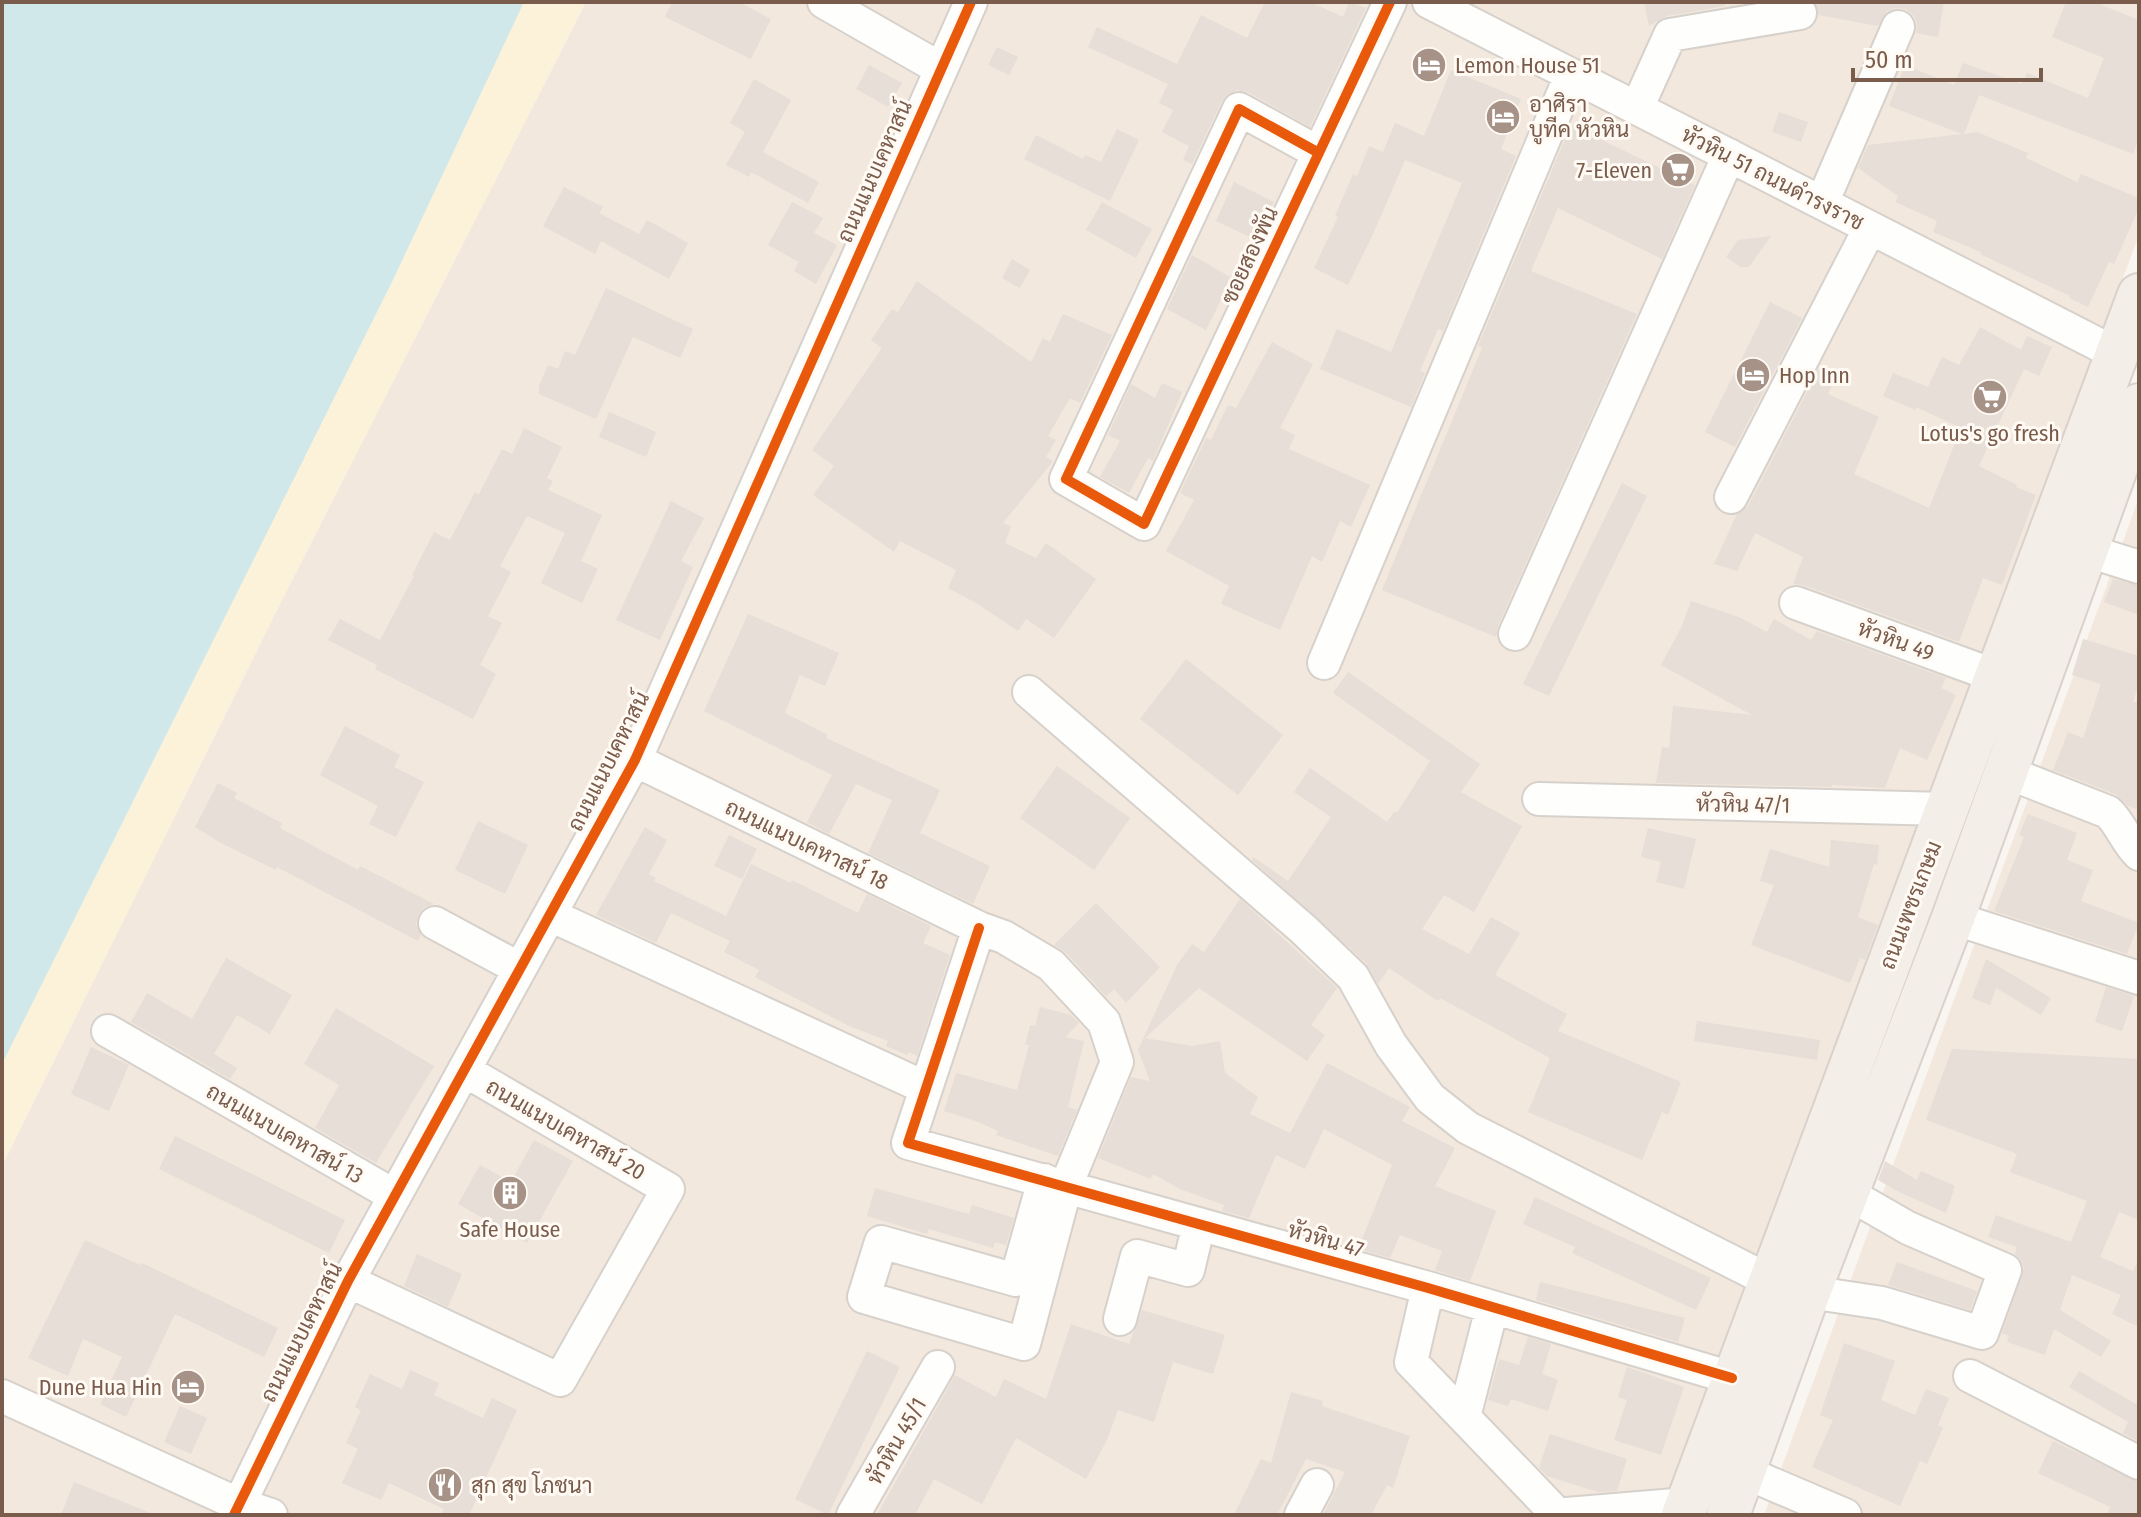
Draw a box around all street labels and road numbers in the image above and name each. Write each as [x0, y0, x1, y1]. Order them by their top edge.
street label: ถนนแนบเคหาสน์ [830, 95, 918, 247]
street label: หัวหิน 51 ถนนดำรงราช [1677, 121, 1868, 236]
street label: ซอยสองพัน [1215, 202, 1284, 308]
street label: หัวหิน 49 [1854, 614, 1938, 667]
street label: ถนนแนบเคหาสน์ [561, 686, 655, 836]
street label: หัวหิน 47/1 [1696, 790, 1790, 819]
street label: ถนนแนบเคหาสน์ 18 [721, 792, 893, 896]
street label: ถนนเพชรเกษม [1874, 837, 1947, 973]
street label: ถนนแนบเคหาสน์ 20 [481, 1072, 651, 1186]
street label: ถนนแนบเคหาสน์ 13 [201, 1077, 369, 1189]
street label: หัวหิน 47 [1285, 1216, 1367, 1263]
street label: ถนนแนบเคหาสน์ [254, 1257, 348, 1407]
street label: หัวหิน 45/1 [861, 1393, 932, 1490]

